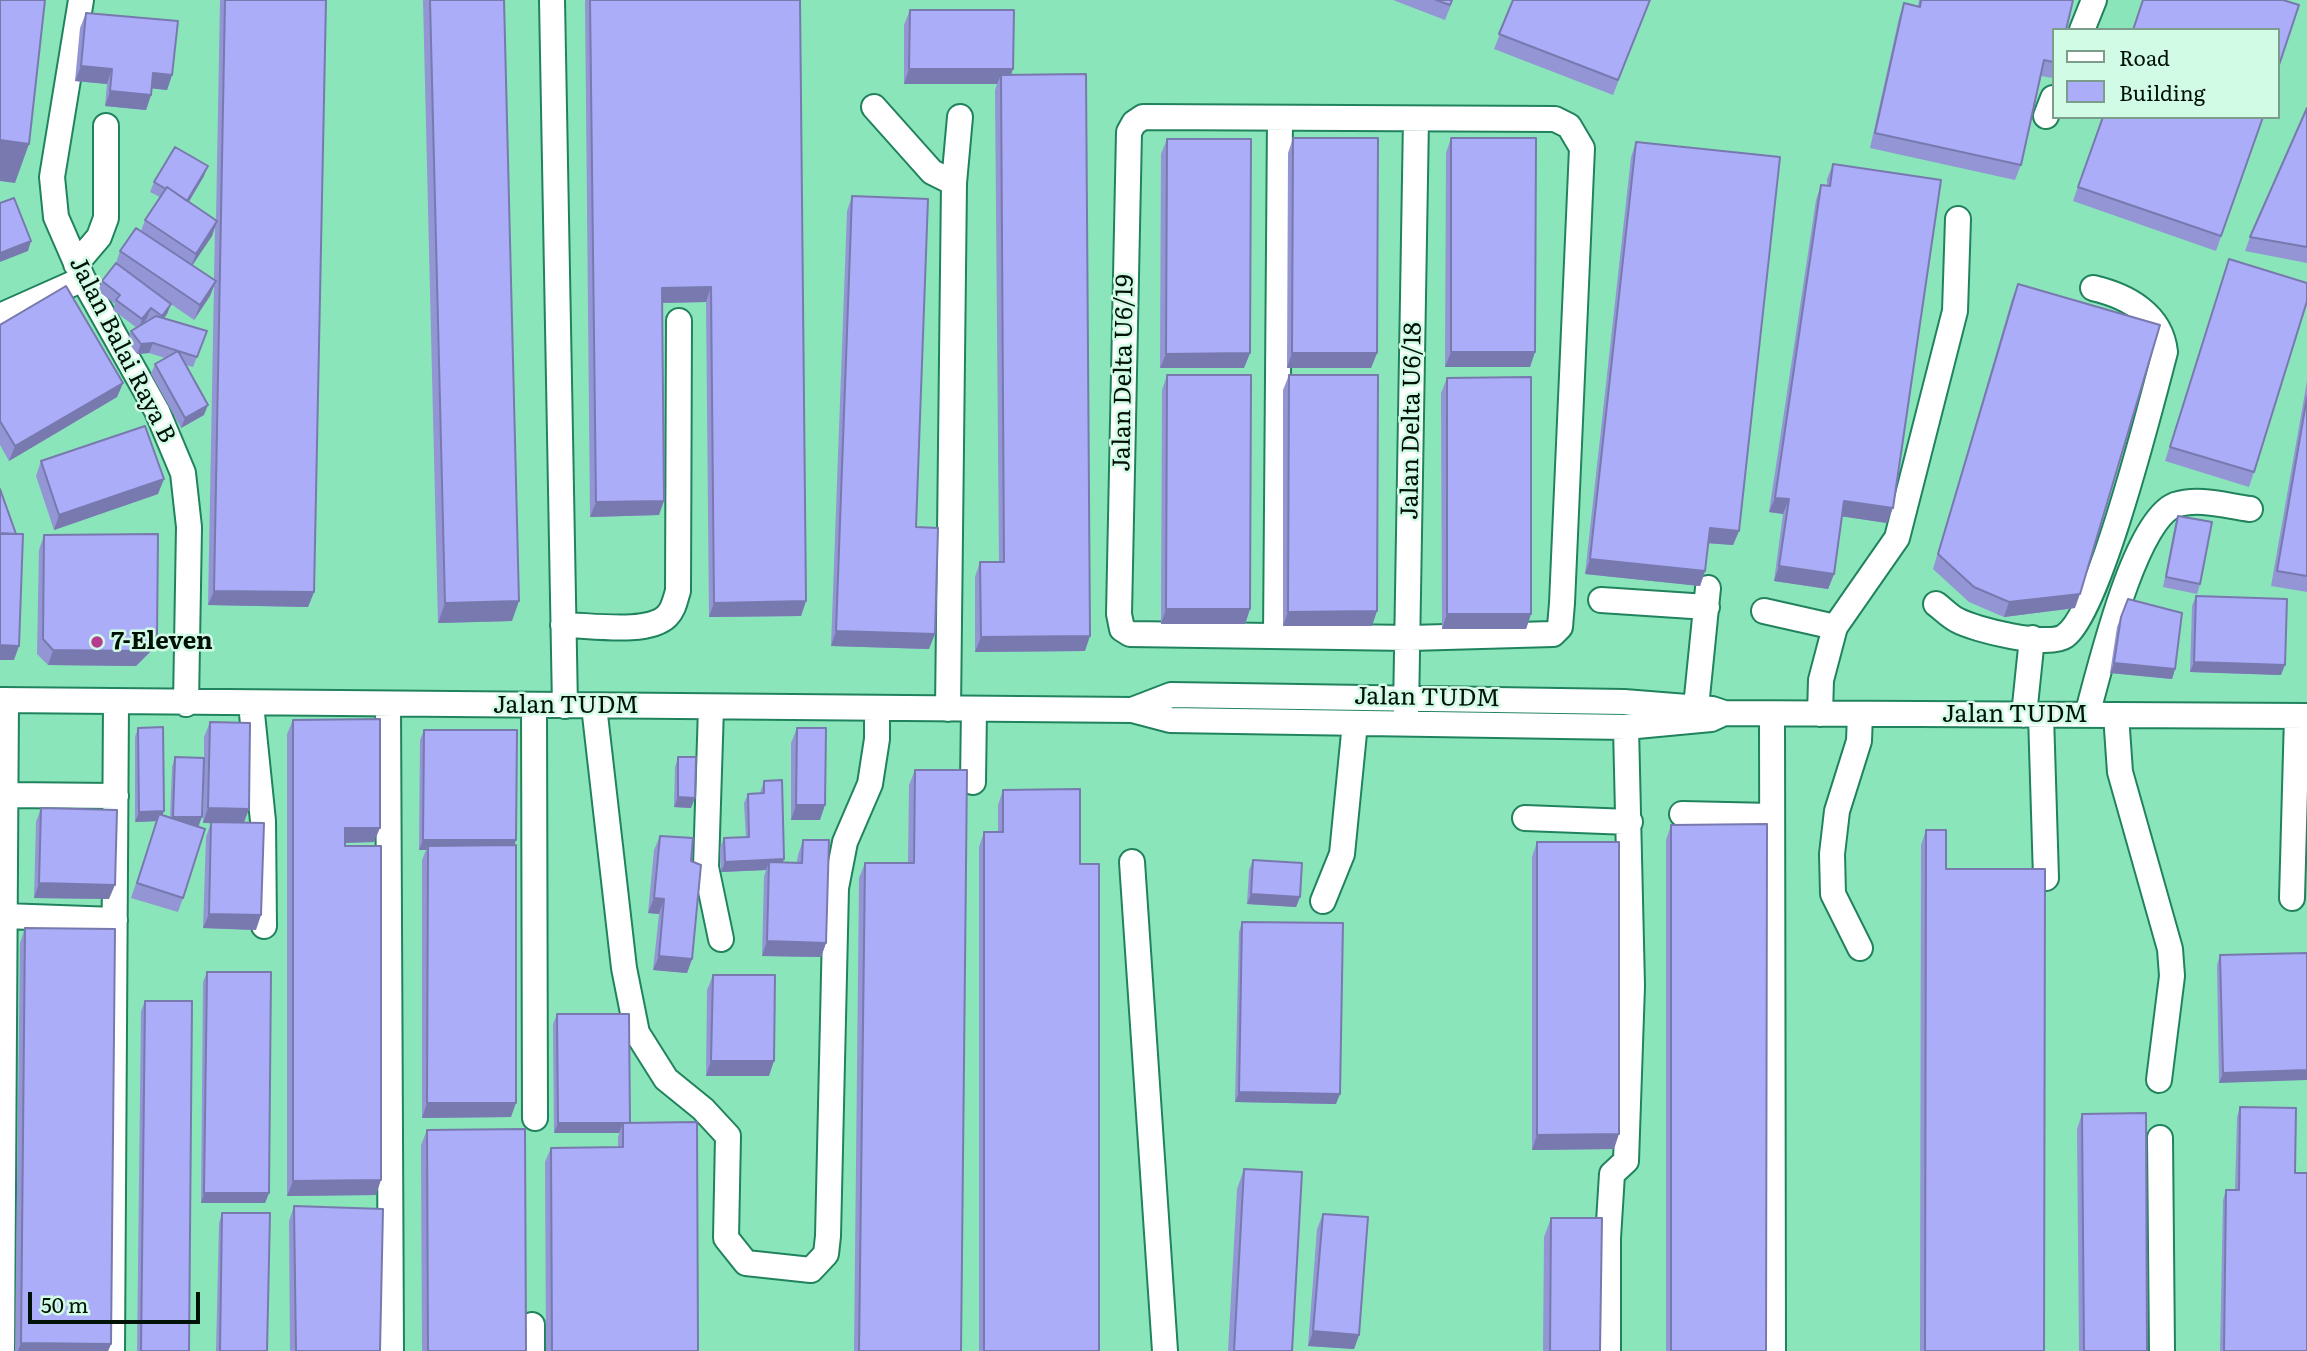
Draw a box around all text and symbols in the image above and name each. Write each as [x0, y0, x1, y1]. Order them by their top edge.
legend [2052, 28, 2279, 119]
text: Road [2119, 41, 2170, 72]
text: Building [2119, 76, 2205, 107]
street label: Jalan Balai Raya B [63, 252, 181, 448]
street label: Jalan Delta U6/19 [1108, 274, 1140, 472]
street label: Jalan Delta U6/18 [1396, 322, 1428, 520]
place label: 7-Eleven [111, 628, 213, 656]
marker: 7-Eleven [89, 634, 105, 650]
street label: Jalan TUDM [1354, 682, 1500, 714]
street label: Jalan TUDM [493, 692, 639, 720]
street label: Jalan TUDM [1942, 701, 2088, 729]
scale bar [32, 1278, 203, 1322]
text: 50 m [41, 1288, 88, 1319]

